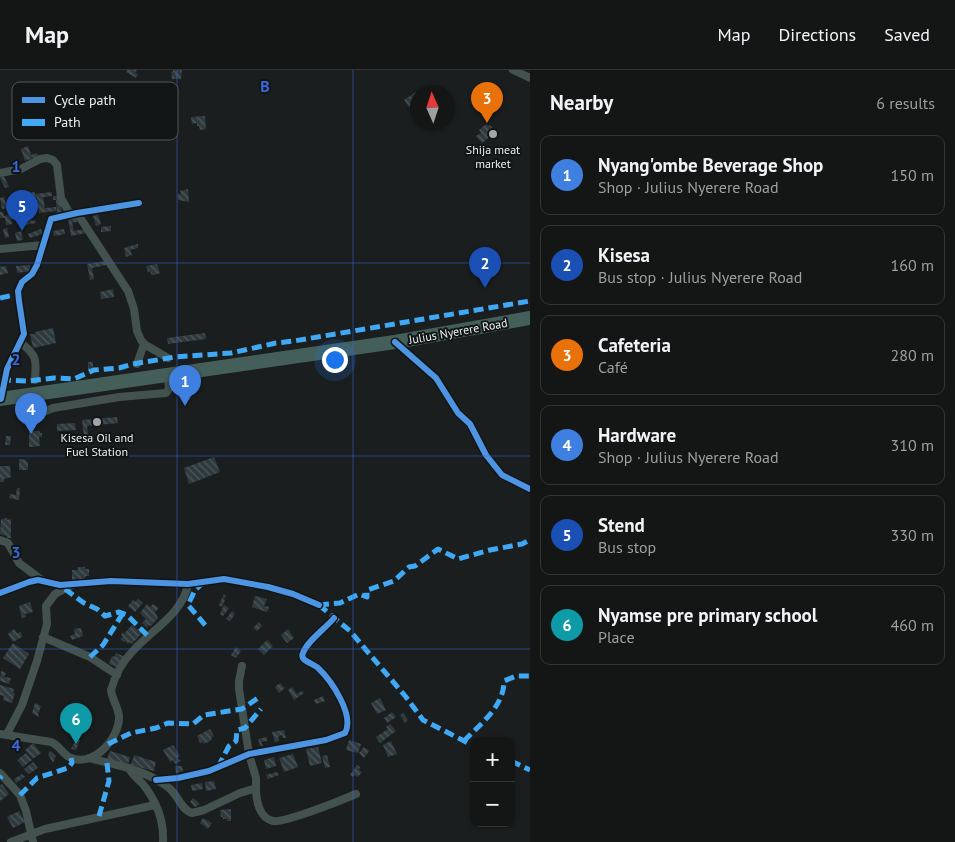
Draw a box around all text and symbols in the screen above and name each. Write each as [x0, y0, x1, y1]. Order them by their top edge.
text: Map [25, 19, 69, 50]
text: Map [718, 23, 750, 46]
text: Directions [778, 23, 856, 46]
text: Saved [884, 23, 930, 46]
text: B [260, 76, 270, 96]
legend [12, 82, 178, 140]
pin: 3 [471, 82, 503, 123]
north arrow [410, 85, 455, 130]
text: Nearby [550, 89, 613, 116]
text: Cycle path [54, 91, 116, 109]
text: 6 results [876, 93, 935, 113]
text: Path [54, 113, 81, 131]
marker: Shija meat market [487, 128, 499, 140]
place label: Shija meat market [466, 142, 520, 171]
text: Nyang'ombe Beverage Shop [598, 153, 823, 177]
text: 1 [11, 156, 21, 176]
text: 1 [562, 165, 572, 185]
text: 150 m [891, 165, 934, 185]
text: Shop · Julius Nyerere Road [598, 177, 779, 197]
pin: 5 [6, 190, 38, 231]
text: Kisesa [598, 243, 650, 267]
pin: 2 [469, 247, 501, 288]
text: 2 [562, 255, 572, 275]
text: 160 m [891, 255, 934, 275]
text: Bus stop · Julius Nyerere Road [598, 267, 802, 287]
street label: Julius Nyerere Road [406, 315, 509, 347]
text: Cafeteria [598, 333, 671, 357]
text: 3 [562, 345, 572, 365]
text: 280 m [891, 345, 934, 365]
your location [322, 347, 348, 373]
text: 2 [11, 349, 21, 369]
text: Café [598, 357, 628, 377]
pin: 1 [169, 365, 201, 406]
pin: 4 [15, 393, 47, 434]
marker: Kisesa Oil and Fuel Station [91, 416, 103, 428]
text: Hardware [598, 423, 676, 447]
place label: Kisesa Oil and Fuel Station [61, 430, 134, 459]
text: 4 [562, 435, 572, 455]
text: 310 m [891, 435, 934, 455]
text: Shop · Julius Nyerere Road [598, 447, 779, 467]
text: Stend [598, 513, 645, 537]
text: 5 [562, 525, 572, 545]
text: 330 m [891, 525, 934, 545]
text: Bus stop [598, 537, 656, 557]
text: 3 [11, 542, 21, 562]
text: Nyamse pre primary school [598, 603, 817, 627]
text: 6 [562, 615, 572, 635]
text: 460 m [891, 615, 934, 635]
text: Place [598, 627, 635, 647]
pin: 6 [60, 703, 92, 744]
text: 4 [11, 735, 21, 755]
map controls [470, 737, 515, 827]
button: + [470, 737, 515, 782]
button: − [470, 782, 515, 827]

